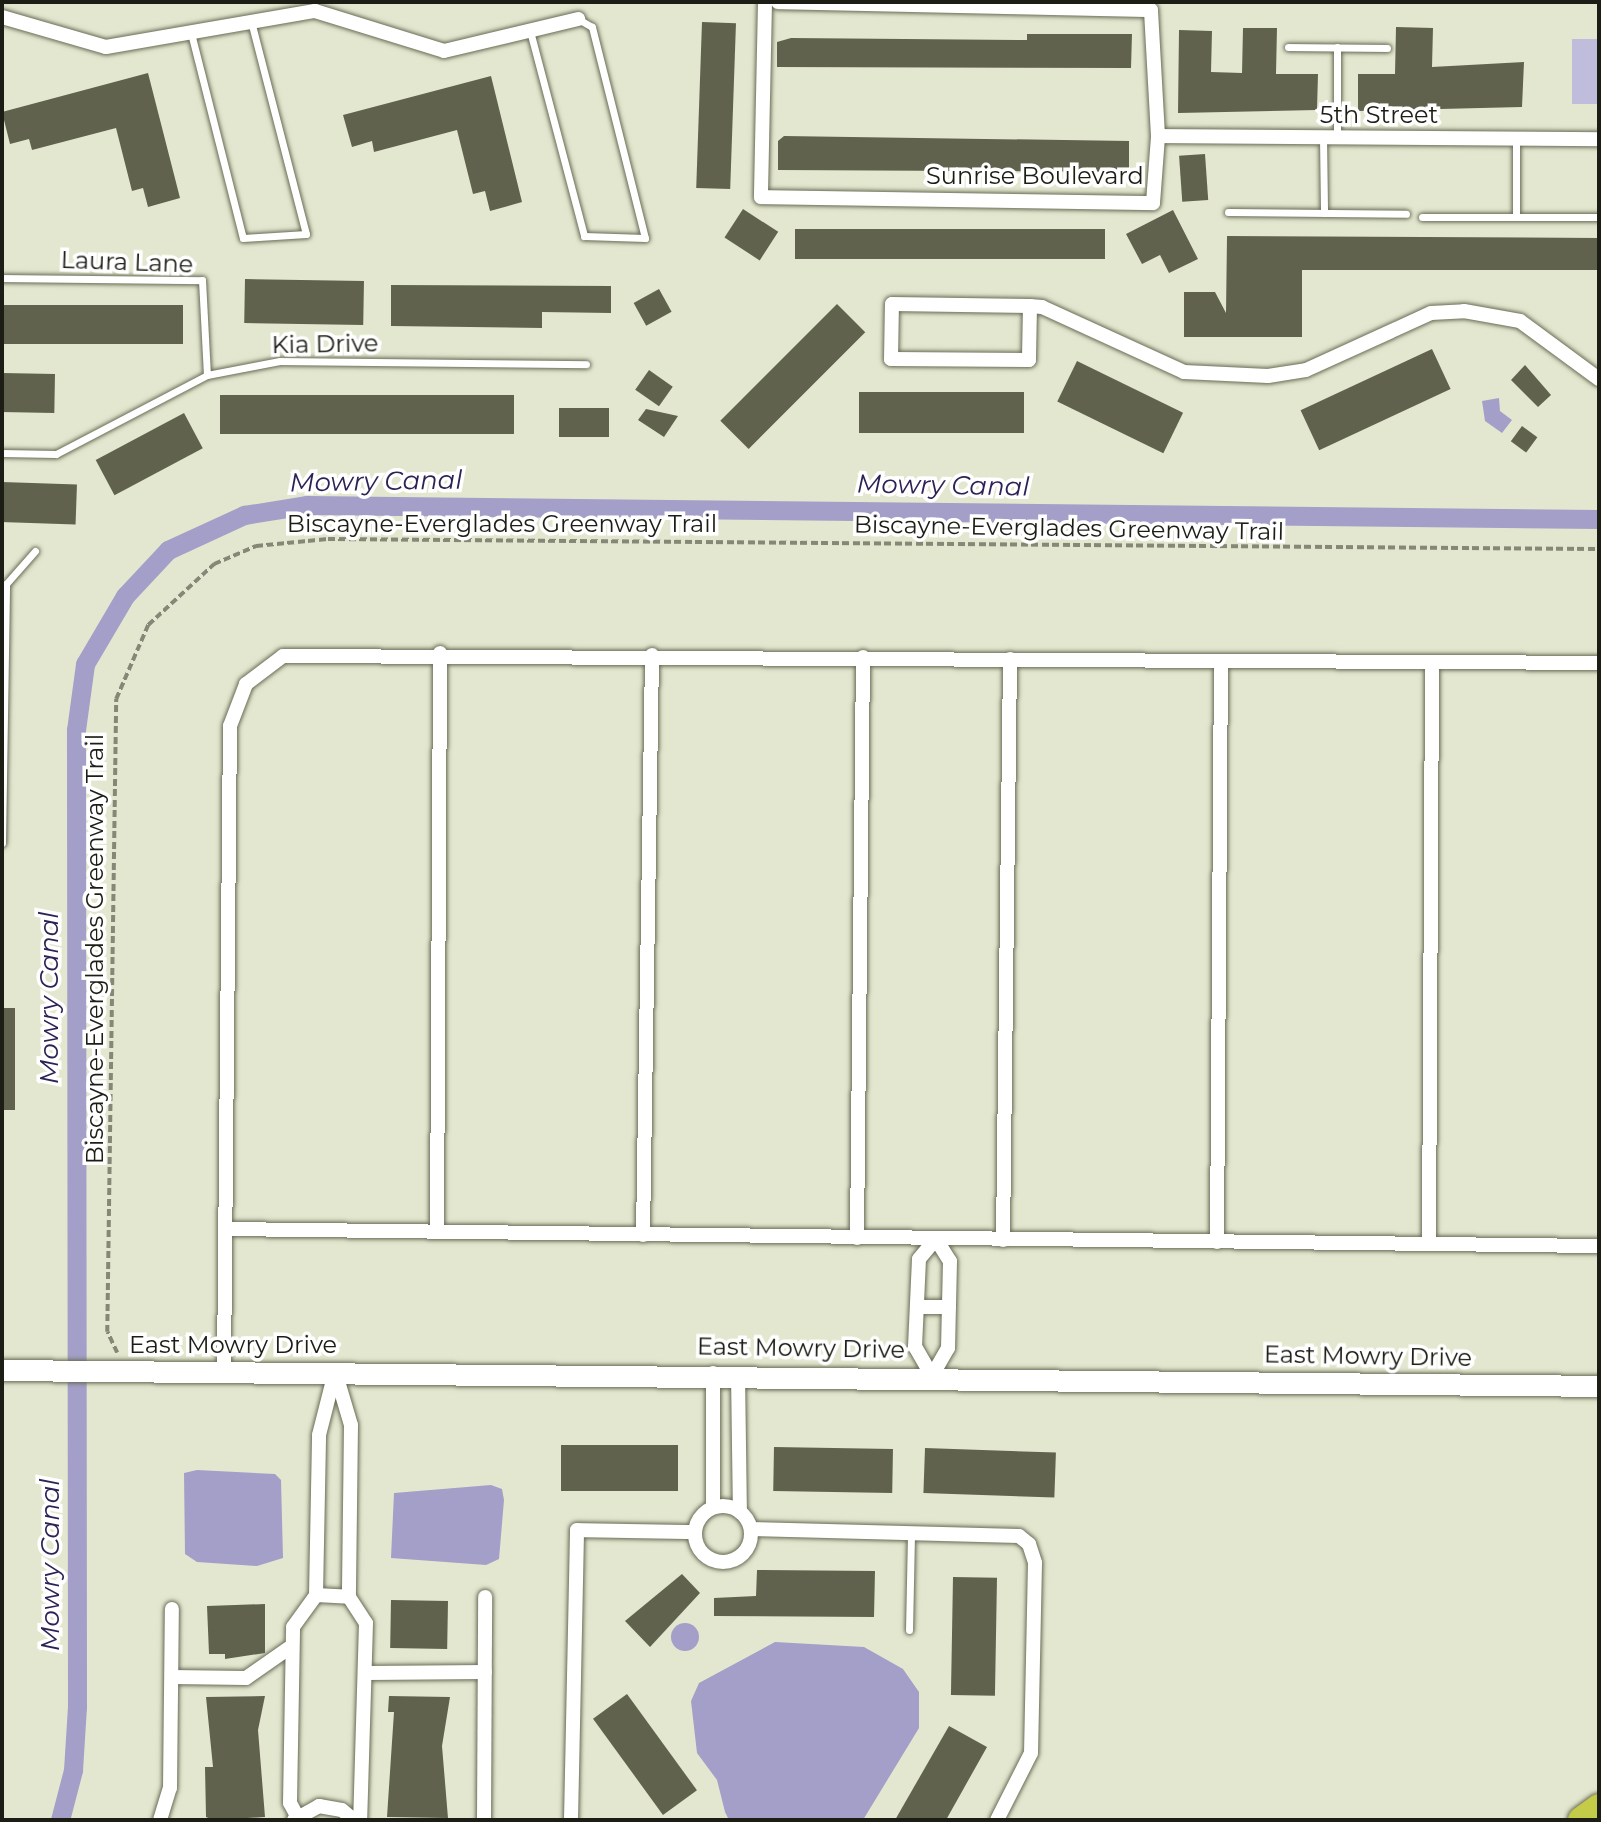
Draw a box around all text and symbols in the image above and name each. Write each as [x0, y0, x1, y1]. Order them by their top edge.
street label: 5th Street [1320, 101, 1438, 129]
street label: Sunrise Boulevard [926, 162, 1144, 190]
street label: Laura Lane [60, 245, 194, 279]
street label: Kia Drive [271, 329, 379, 359]
water label: Mowry Canal [289, 465, 463, 499]
water label: Mowry Canal [856, 469, 1030, 503]
street label: Biscayne-Everglades Greenway Trail [287, 510, 717, 538]
street label: Biscayne-Everglades Greenway Trail [854, 510, 1284, 546]
street label: Biscayne-Everglades Greenway Trail [81, 734, 109, 1164]
water label: Mowry Canal [34, 912, 66, 1084]
street label: East Mowry Drive [129, 1331, 337, 1359]
street label: East Mowry Drive [697, 1332, 905, 1364]
street label: East Mowry Drive [1264, 1340, 1472, 1372]
water label: Mowry Canal [35, 1479, 67, 1651]

